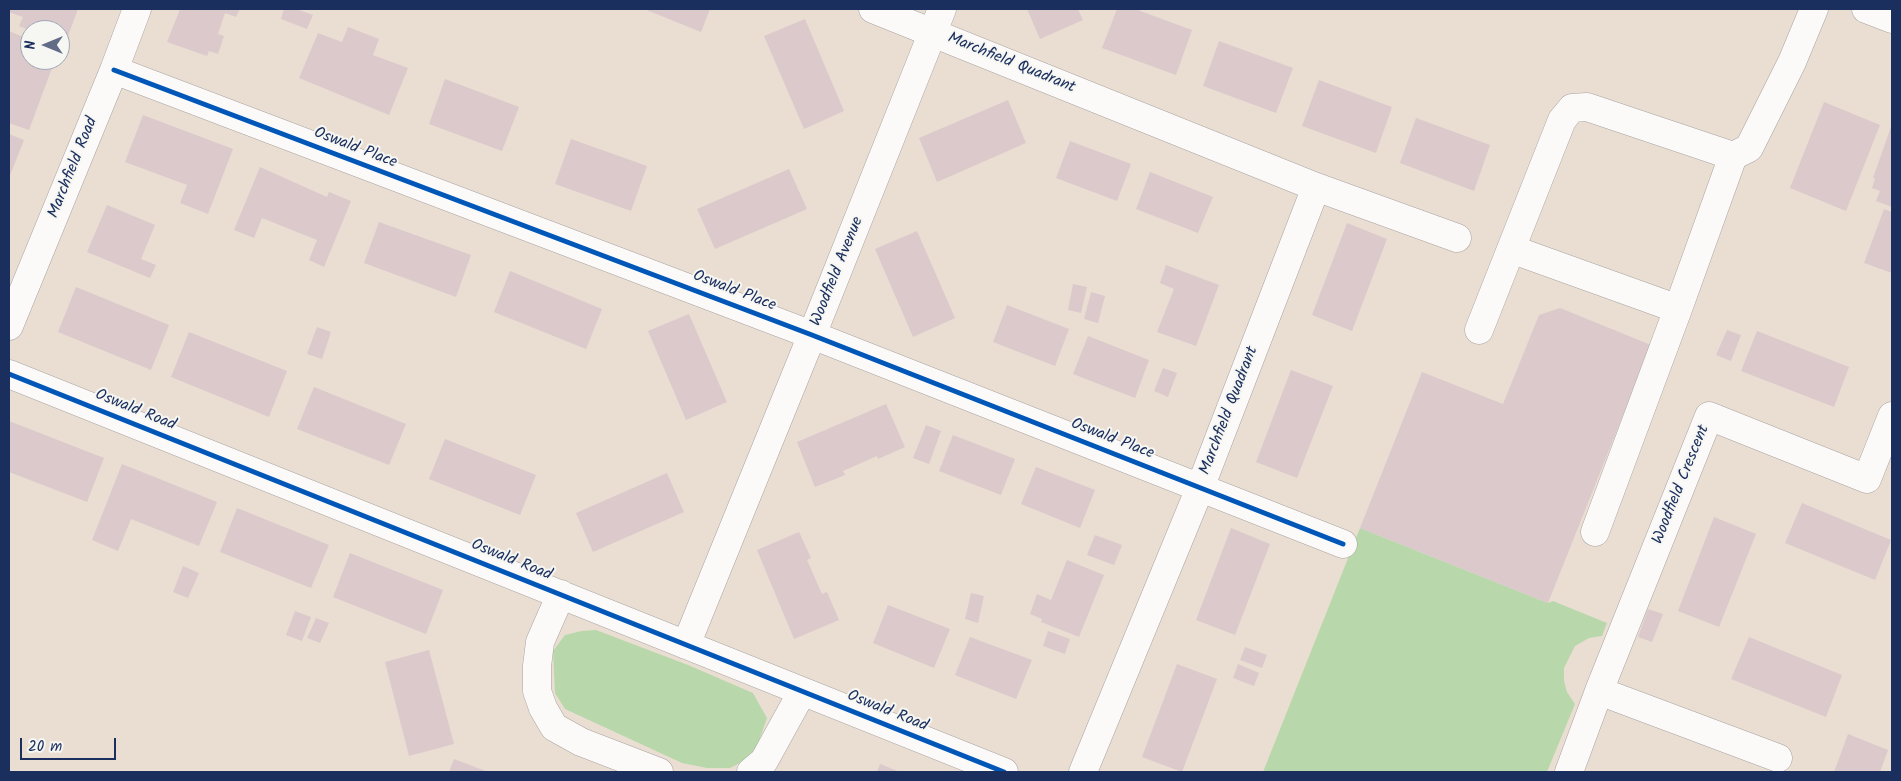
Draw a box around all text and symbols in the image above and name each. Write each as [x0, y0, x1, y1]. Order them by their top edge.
north arrow [20, 20, 70, 70]
street label: Marchfield Quadrant [944, 30, 1078, 98]
text: N [20, 41, 42, 49]
street label: Marchfield Road [45, 115, 103, 221]
street label: Oswald Place [311, 124, 399, 174]
street label: Woodfield Avenue [807, 215, 869, 329]
street label: Oswald Place [690, 267, 778, 317]
street label: Marchfield Quadrant [1197, 344, 1263, 478]
street label: Oswald Road [92, 386, 178, 436]
street label: Oswald Place [1068, 415, 1156, 465]
street label: Woodfield Crescent [1649, 423, 1715, 547]
street label: Oswald Road [468, 536, 554, 586]
street label: Oswald Road [844, 687, 930, 737]
scale bar [22, 728, 119, 760]
text: 20 m [28, 735, 62, 759]

